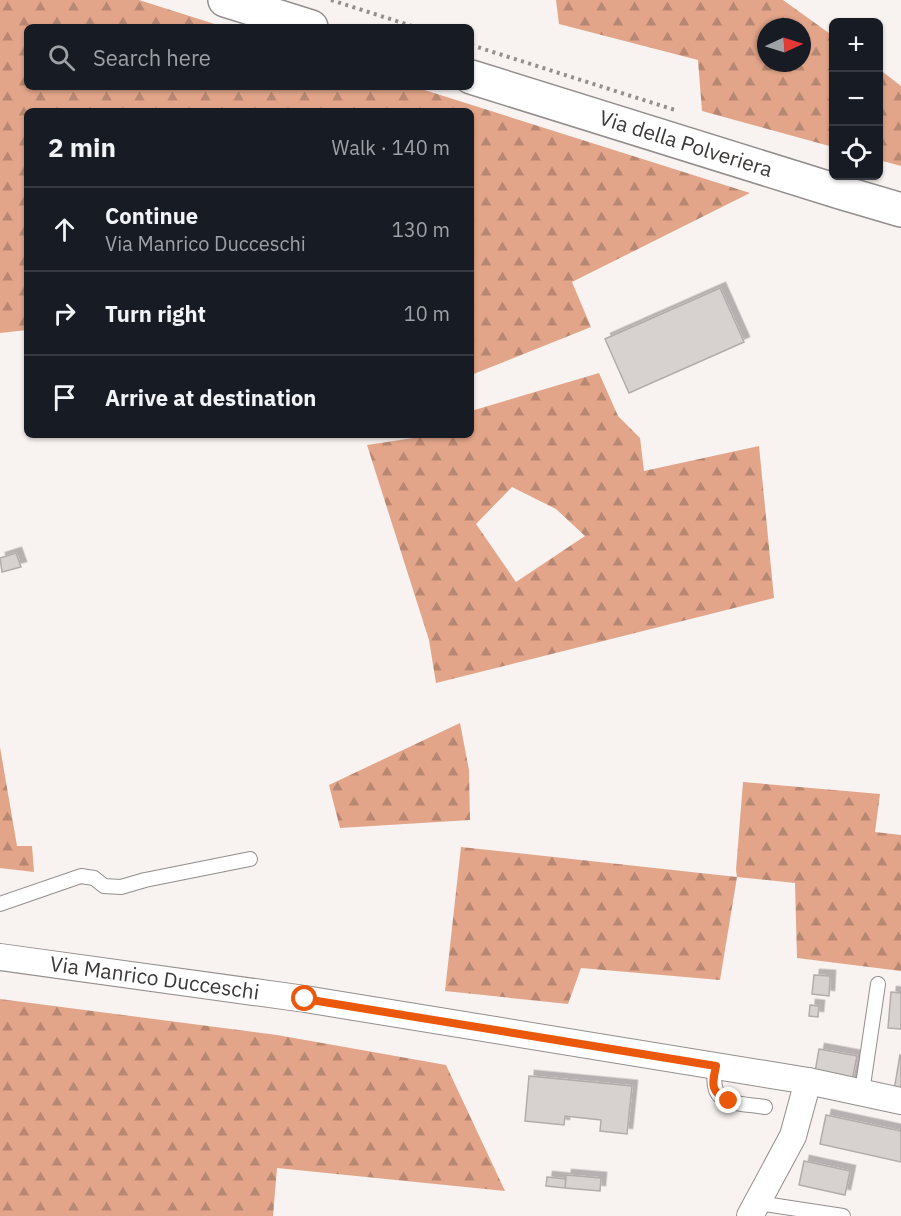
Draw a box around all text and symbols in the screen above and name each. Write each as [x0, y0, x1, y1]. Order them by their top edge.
north arrow [757, 18, 811, 72]
map controls [829, 18, 883, 180]
button: + [829, 18, 883, 72]
search box [24, 24, 474, 90]
icon: search [45, 41, 78, 74]
text: Search here [93, 43, 211, 72]
button: − [829, 72, 883, 126]
street label: Via della Polveriera [596, 103, 776, 183]
button: locate [829, 126, 883, 180]
text: 2 min [48, 130, 116, 164]
text: Walk · 140 m [332, 134, 450, 161]
text: Continue [105, 201, 198, 230]
icon: ahead [48, 213, 81, 246]
text: 130 m [392, 216, 450, 243]
text: Via Manrico Ducceschi [105, 230, 306, 257]
icon: right [48, 297, 81, 330]
text: Turn right [105, 299, 206, 328]
text: 10 m [404, 300, 450, 327]
icon: arrive [48, 381, 81, 414]
text: Arrive at destination [105, 383, 316, 412]
street label: Via Manrico Ducceschi [48, 949, 261, 1006]
route start [291, 985, 317, 1011]
route end [715, 1087, 741, 1113]

